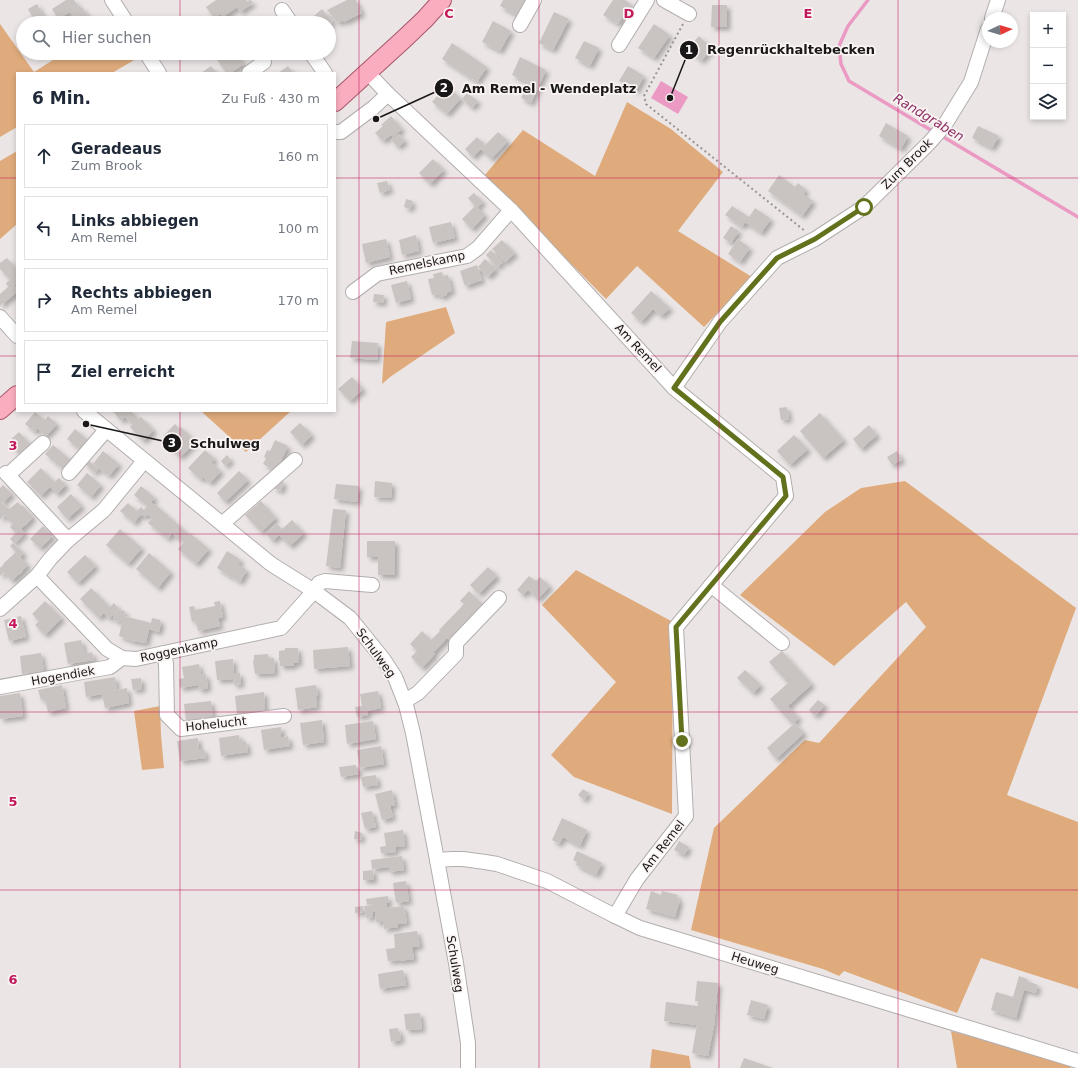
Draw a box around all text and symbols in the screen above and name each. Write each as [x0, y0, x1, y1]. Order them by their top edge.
text: C [444, 6, 454, 21]
text: D [624, 6, 635, 21]
text: E [804, 6, 812, 21]
north arrow [982, 12, 1018, 48]
map controls [1030, 12, 1066, 120]
button: + [1030, 12, 1066, 48]
search box [16, 16, 336, 60]
icon: search [30, 27, 52, 49]
text: Hier suchen [62, 29, 151, 47]
callout: Regenrückhaltebecken [679, 37, 883, 62]
text: Regenrückhaltebecken [707, 42, 875, 57]
text: 1 [685, 43, 693, 57]
button: − [1030, 48, 1066, 84]
callout: Am Remel - Wendeplatz [434, 76, 644, 101]
text: 2 [440, 81, 448, 95]
text: Am Remel - Wendeplatz [462, 81, 636, 96]
button: layers [1030, 84, 1066, 120]
text: 6 Min. [32, 88, 91, 108]
text: Zu Fuß · 430 m [222, 91, 320, 106]
water label: Randgraben [891, 91, 967, 144]
street label: Zum Brook [879, 136, 935, 192]
text: Geradeaus [71, 140, 162, 158]
icon: ahead [33, 145, 55, 167]
text: 160 m [277, 149, 319, 164]
text: Zum Brook [71, 158, 142, 173]
route start [855, 198, 873, 216]
text: Links abbiegen [71, 212, 199, 230]
icon: left [33, 217, 55, 239]
text: 100 m [277, 221, 319, 236]
text: Am Remel [71, 230, 137, 245]
street label: Remelskamp [388, 248, 466, 278]
text: Rechts abbiegen [71, 284, 212, 302]
icon: right [33, 289, 55, 311]
text: 170 m [277, 293, 319, 308]
text: Am Remel [71, 302, 137, 317]
street label: Am Remel [612, 321, 664, 375]
icon: arrive [33, 361, 55, 383]
text: Ziel erreicht [71, 363, 175, 381]
callout: Schulweg [162, 431, 268, 456]
text: 3 [168, 436, 176, 450]
text: Schulweg [190, 436, 260, 451]
text: 3 [8, 438, 18, 453]
text: 4 [8, 616, 18, 631]
street label: Schulweg [353, 626, 399, 680]
street label: Roggenkamp [139, 635, 219, 665]
street label: Hogendiek [30, 664, 96, 688]
street label: Hohelucht [185, 714, 247, 734]
route end [673, 732, 691, 750]
text: 5 [8, 794, 18, 809]
street label: Am Remel [639, 818, 687, 874]
street label: Schulweg [444, 934, 466, 994]
street label: Heuweg [730, 949, 780, 977]
text: 6 [8, 972, 18, 987]

